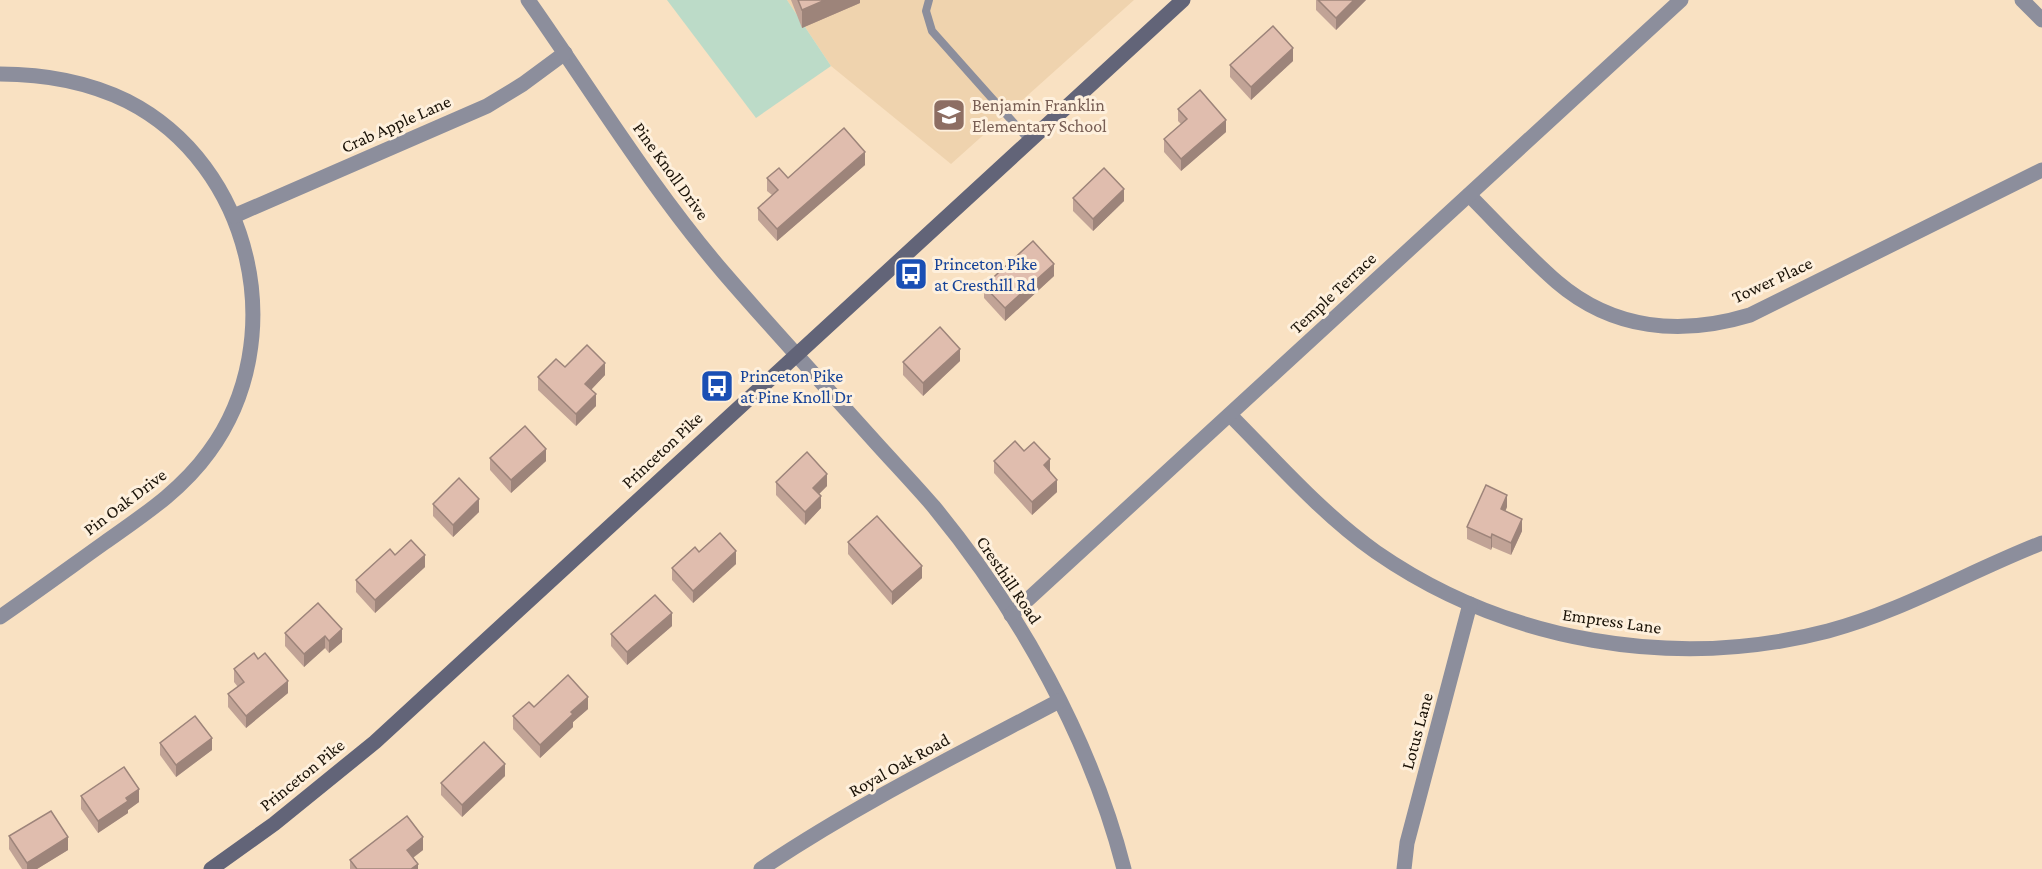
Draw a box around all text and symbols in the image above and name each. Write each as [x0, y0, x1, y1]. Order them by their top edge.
street label: Crab Apple Lane [338, 91, 454, 157]
place label: Benjamin Franklin Elementary School [972, 95, 1107, 136]
school or university icon: Benjamin Franklin Elementary School [931, 97, 967, 133]
street label: Pine Knoll Drive [629, 118, 713, 224]
street label: Temple Terrace [1286, 248, 1380, 338]
street label: Tower Place [1729, 253, 1815, 307]
place label: Princeton Pike at Cresthill Rd [934, 254, 1037, 295]
bus stop icon: Princeton Pike at Cresthill Rd [893, 256, 929, 292]
place label: Princeton Pike at Pine Knoll Dr [740, 366, 853, 407]
bus stop icon: Princeton Pike at Pine Knoll Dr [699, 368, 735, 404]
street label: Princeton Pike [617, 407, 707, 492]
street label: Pin Oak Drive [80, 464, 170, 540]
street label: Cresthill Road [972, 532, 1046, 628]
street label: Empress Lane [1561, 604, 1663, 638]
street label: Lotus Lane [1397, 690, 1437, 772]
street label: Royal Oak Road [845, 729, 953, 801]
street label: Princeton Pike [256, 735, 348, 815]

